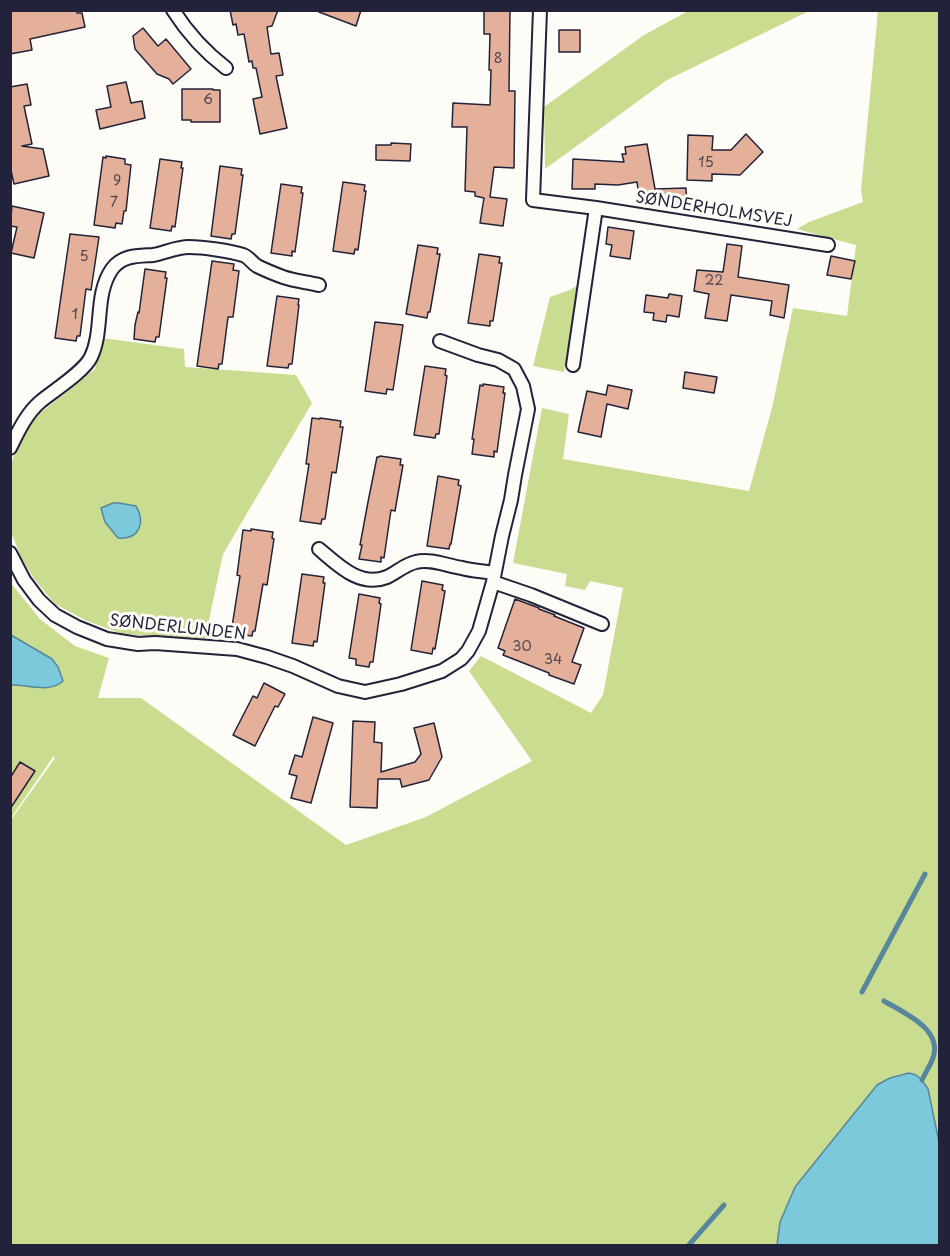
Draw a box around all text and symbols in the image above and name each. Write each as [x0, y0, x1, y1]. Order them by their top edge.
house number: 8 [494, 51, 502, 67]
house number: 6 [203, 92, 213, 108]
house number: 15 [698, 155, 714, 171]
house number: 9 [113, 173, 121, 189]
street label: SØNDERHOLMSVEJ [634, 188, 794, 232]
house number: 7 [110, 195, 118, 211]
house number: 5 [79, 249, 89, 265]
house number: 22 [705, 273, 723, 289]
house number: 1 [72, 307, 78, 323]
street label: SØNDERLUNDEN [109, 611, 247, 645]
house number: 30 [512, 639, 532, 655]
house number: 34 [544, 652, 562, 668]

